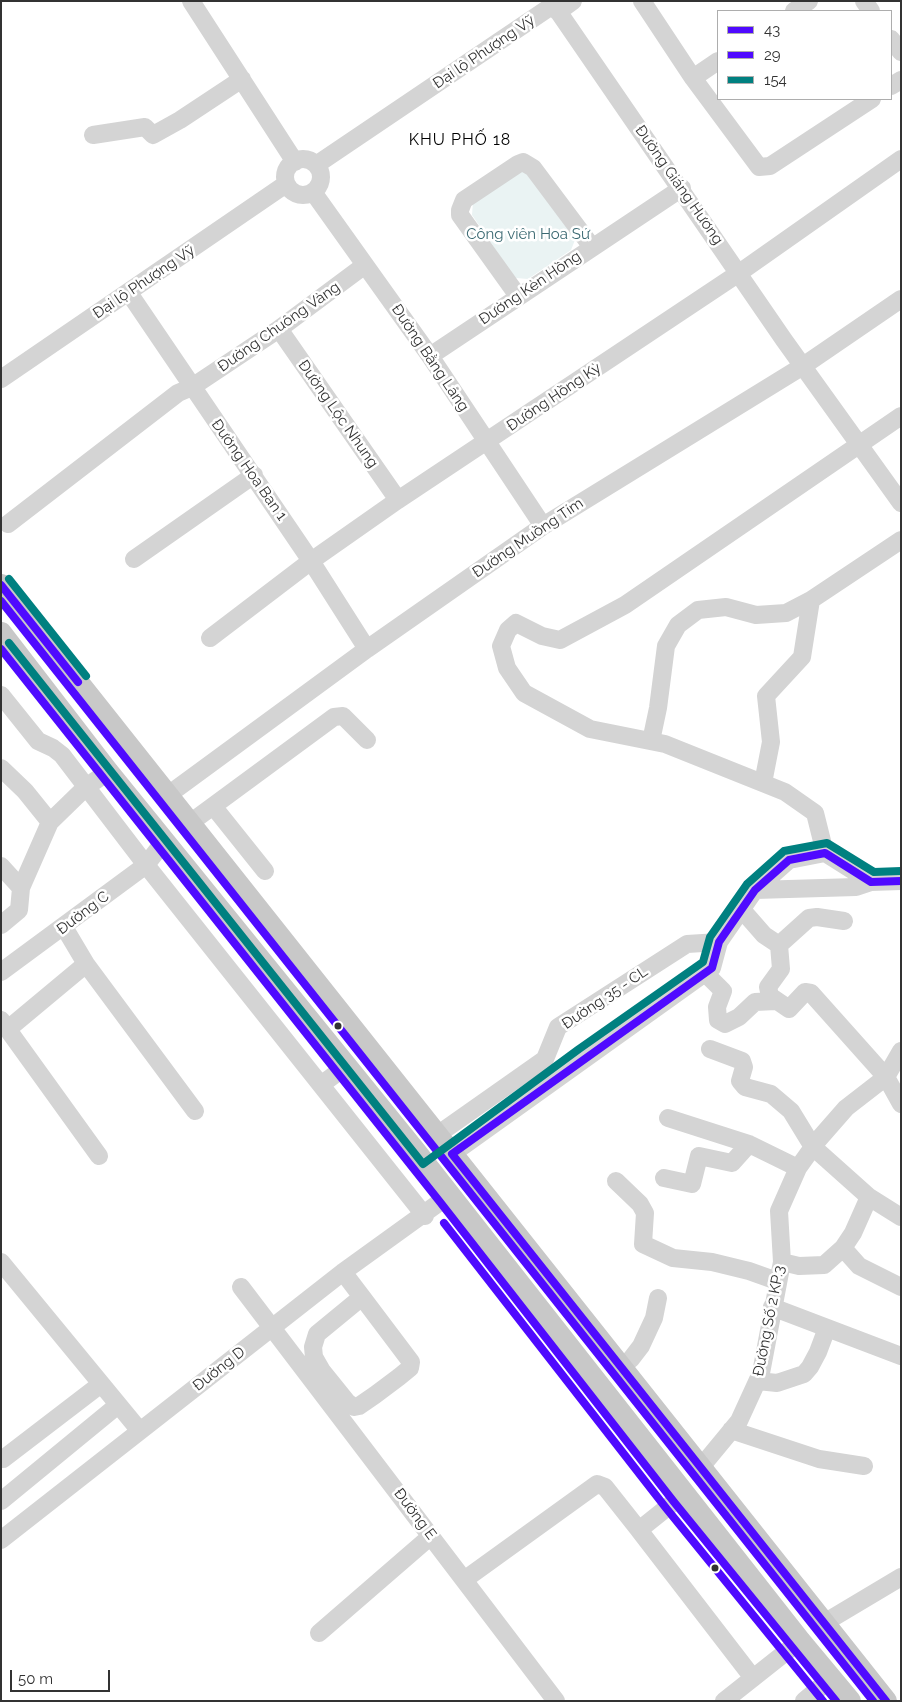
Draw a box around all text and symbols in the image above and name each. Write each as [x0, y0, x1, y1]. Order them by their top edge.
legend [717, 10, 892, 100]
street label: Đại lộ Phượng Vỹ [430, 11, 538, 93]
text: 43 [764, 21, 780, 39]
text: 29 [764, 46, 781, 64]
text: 154 [764, 71, 787, 89]
street label: Đường Giáng Hương [631, 122, 727, 248]
district label: KHU PHỐ 18 [408, 130, 512, 150]
park label: Công viên Hoa Sứ [466, 225, 590, 243]
street label: Đại lộ Phượng Vỹ [90, 241, 198, 323]
street label: Đường Kèn Hồng [476, 247, 584, 329]
street label: Đường Chuông Vàng [215, 278, 343, 376]
street label: Đường Bằng Lăng [387, 301, 473, 415]
street label: Đường Lộc Nhung [294, 357, 382, 471]
street label: Đường Hồng Kỳ [504, 359, 604, 435]
street label: Đường Hoa Ban 1 [207, 416, 291, 524]
street label: Đường Muồng Tím [469, 494, 587, 582]
street label: Đường C [53, 888, 113, 938]
street label: Đường 35 - CL [559, 963, 651, 1033]
unlabelled marker [333, 1021, 343, 1031]
street label: Đường Số 2 KP.3 [749, 1264, 789, 1378]
street label: Đường D [189, 1343, 249, 1395]
street label: Đường E [390, 1485, 440, 1543]
unlabelled marker [710, 1563, 720, 1573]
scale bar [12, 1660, 112, 1692]
text: 50 m [18, 1670, 53, 1688]

